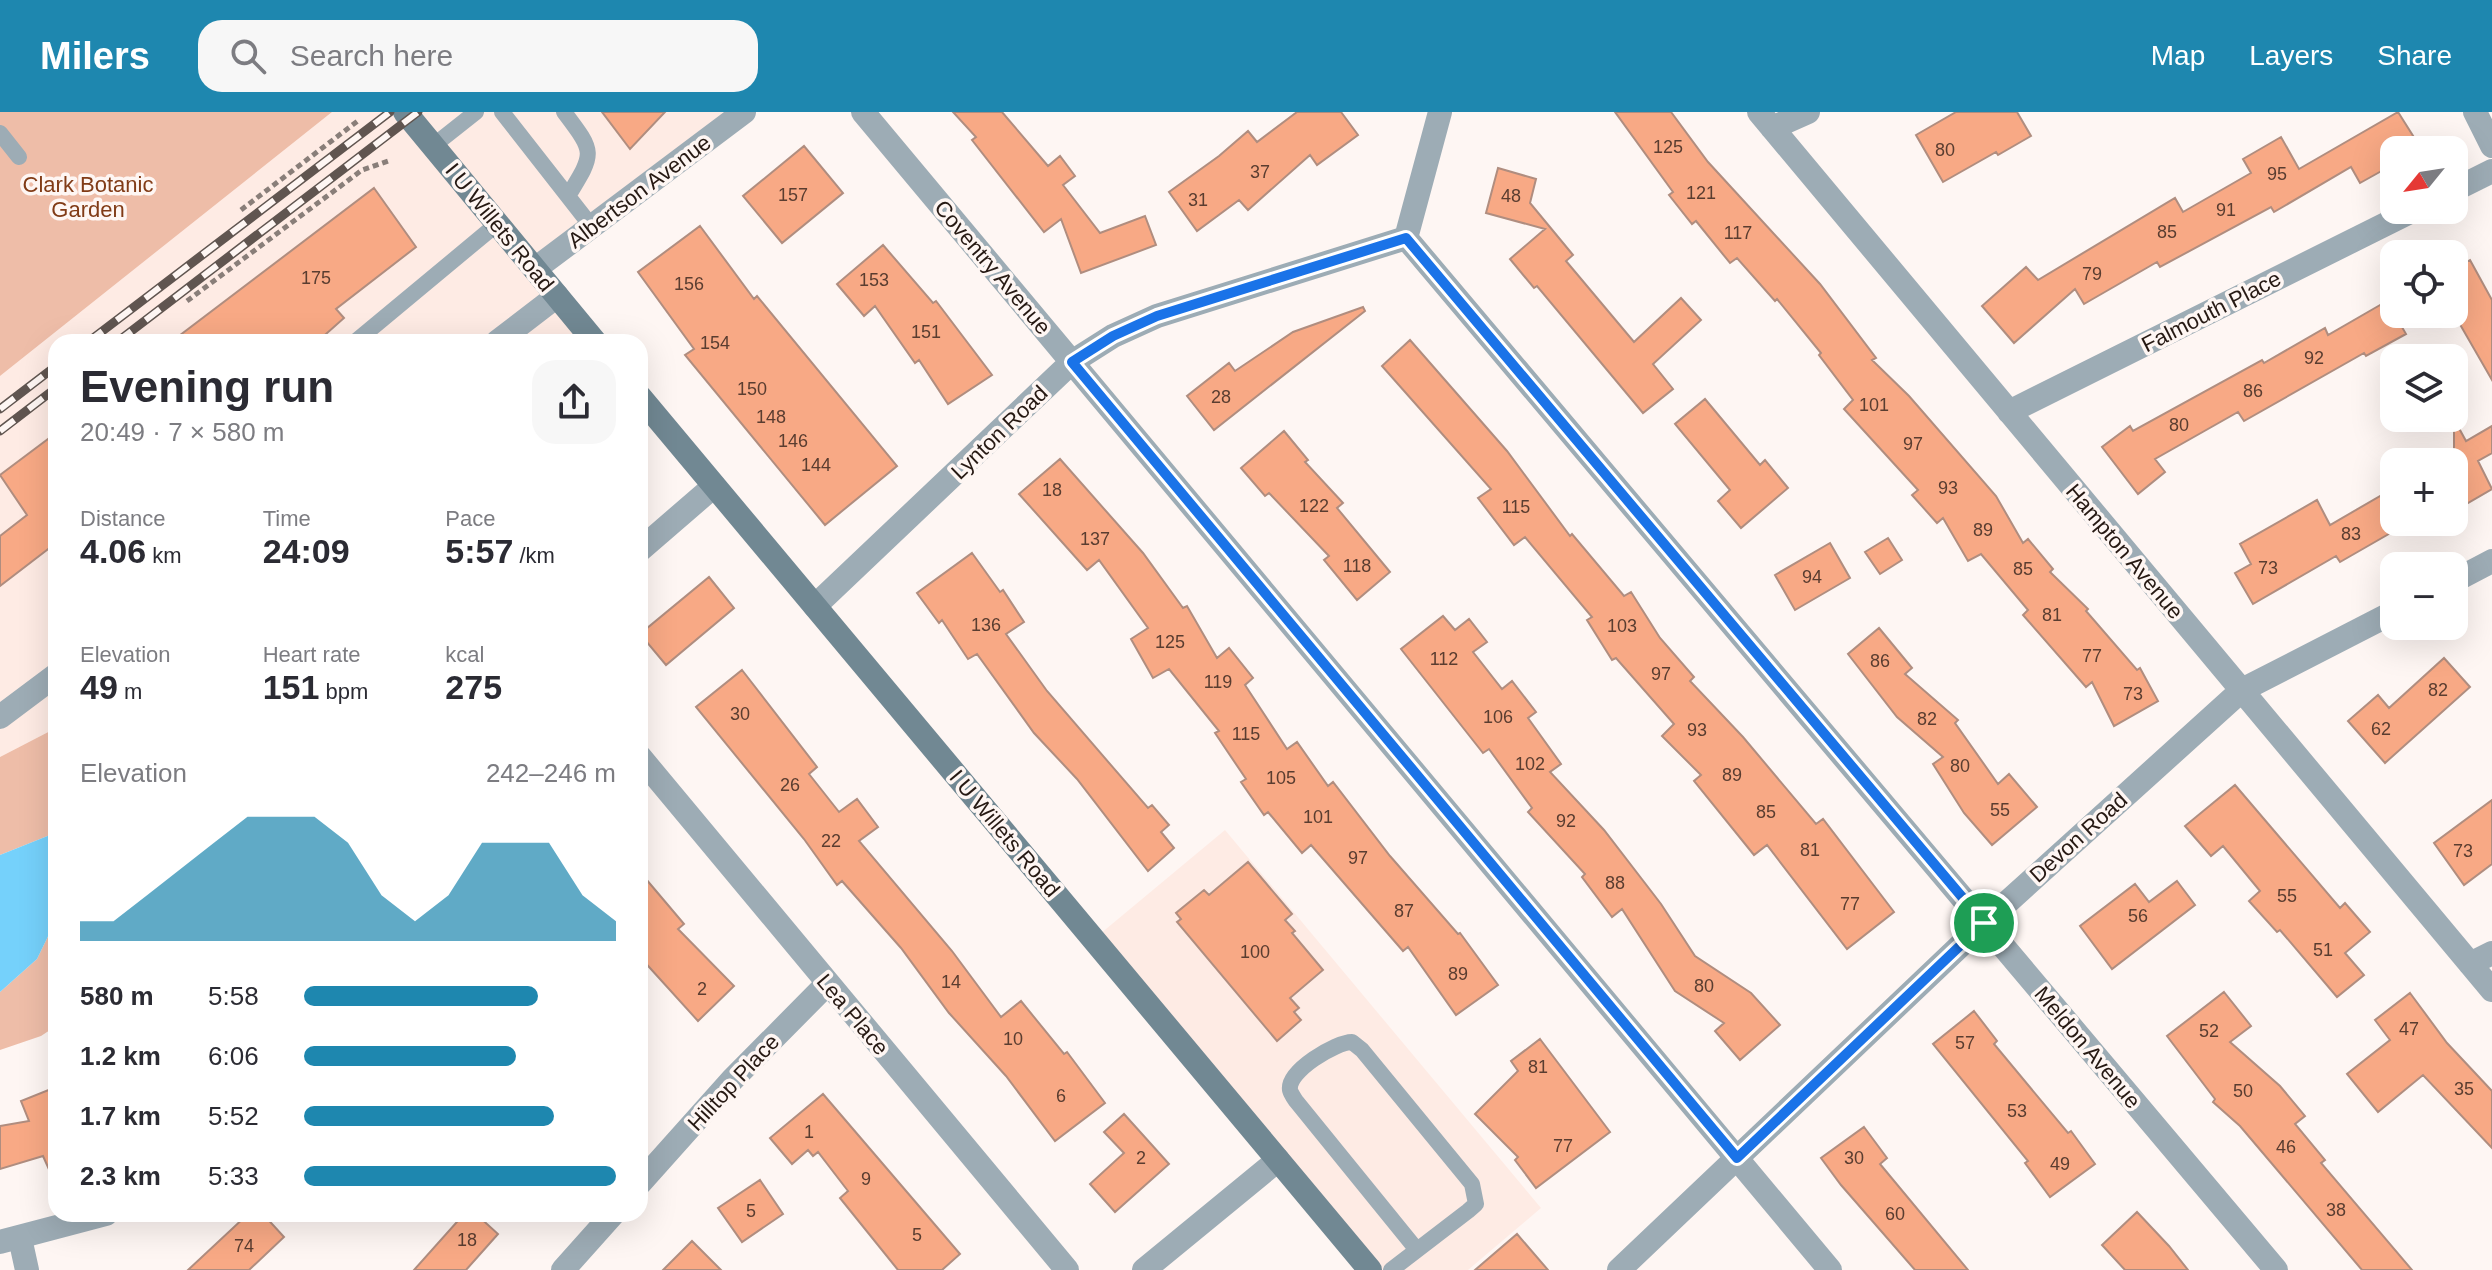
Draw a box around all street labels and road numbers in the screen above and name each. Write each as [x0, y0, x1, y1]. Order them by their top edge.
street label: Albertson Avenue [563, 130, 716, 253]
street label: I U Willets Road [440, 158, 559, 296]
street label: Coventry Avenue [929, 195, 1056, 339]
street label: Falmouth Place [2137, 266, 2285, 357]
street label: Lynton Road [946, 380, 1053, 484]
street label: Hampton Avenue [2061, 479, 2188, 624]
street label: I U Willets Road [944, 765, 1065, 902]
street label: Devon Road [2025, 787, 2132, 888]
street label: Lea Place [812, 969, 894, 1060]
street label: Meldon Avenue [2029, 981, 2146, 1113]
street label: Hilltop Place [683, 1029, 784, 1136]

